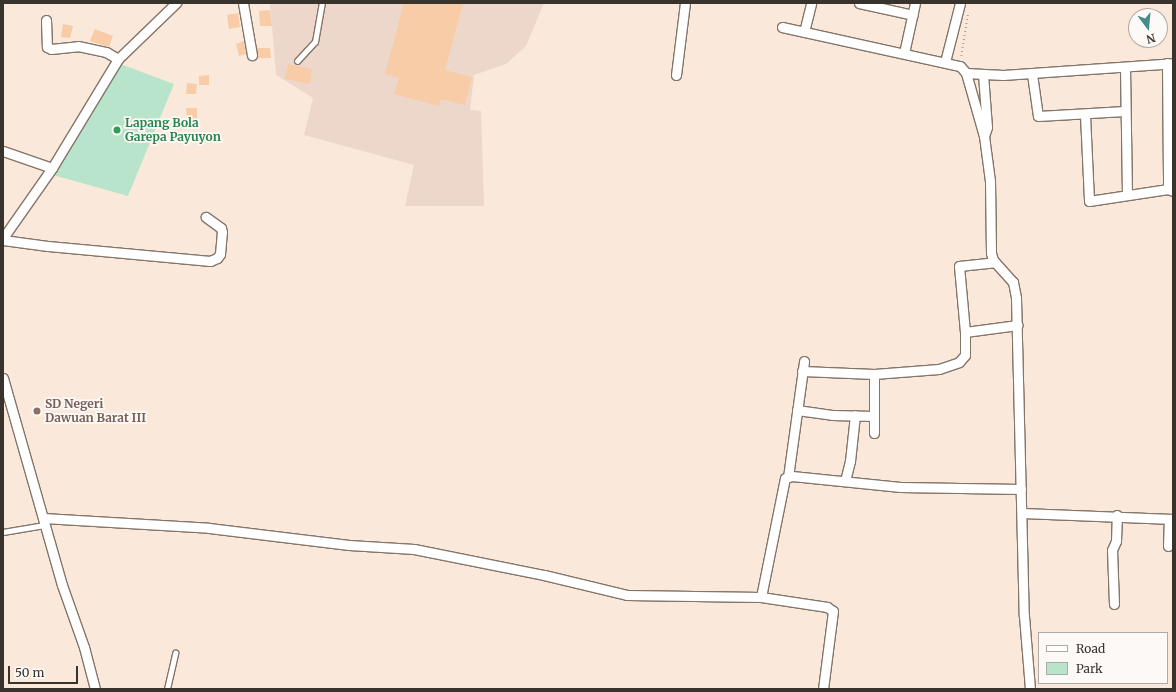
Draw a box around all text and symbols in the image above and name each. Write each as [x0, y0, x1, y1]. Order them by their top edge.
north arrow [1128, 8, 1168, 48]
text: N [1145, 31, 1157, 47]
place label: Lapang Bola Garepa Payuyon [125, 116, 221, 144]
marker: Lapang Bola Garepa Payuyon [112, 125, 122, 135]
place label: SD Negeri Dawuan Barat III [45, 397, 146, 425]
marker: SD Negeri Dawuan Barat III [32, 406, 42, 416]
legend [1038, 632, 1168, 684]
text: Road [1076, 641, 1105, 656]
scale bar [10, 658, 80, 684]
text: Park [1076, 661, 1103, 676]
text: 50 m [15, 665, 44, 680]

